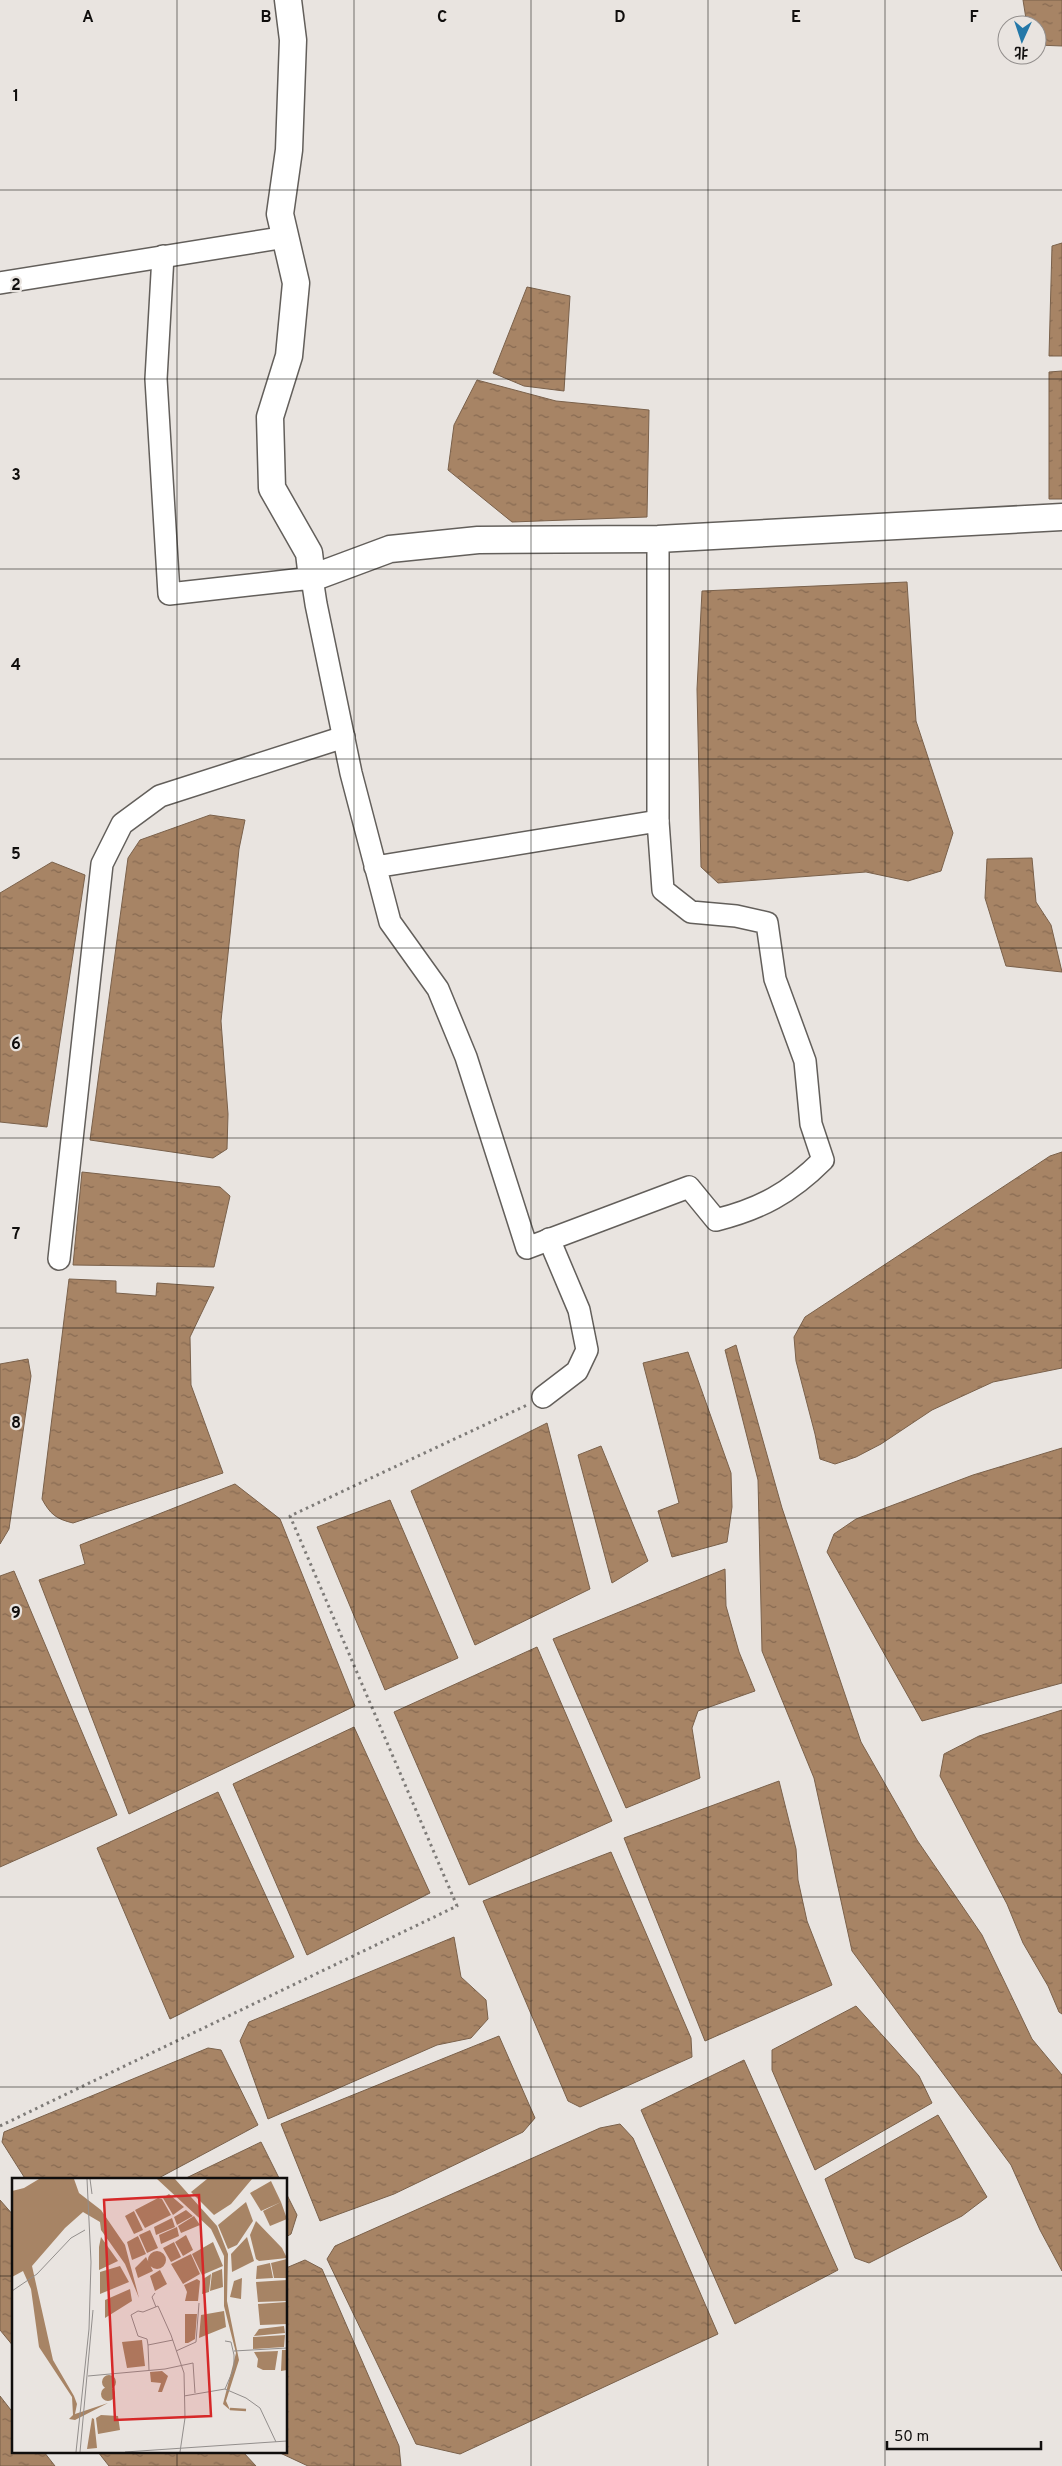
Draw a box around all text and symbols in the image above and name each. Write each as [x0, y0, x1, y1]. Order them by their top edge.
text: A [82, 8, 94, 28]
text: B [260, 8, 272, 28]
text: C [437, 8, 447, 28]
text: D [614, 8, 626, 28]
text: E [791, 8, 801, 28]
text: F [969, 8, 979, 28]
north arrow [997, 15, 1047, 65]
text: 北 [1014, 43, 1029, 60]
text: 1 [13, 87, 19, 107]
text: 2 [11, 276, 21, 296]
text: 3 [11, 466, 21, 486]
text: 4 [11, 656, 21, 676]
text: 5 [11, 845, 21, 865]
text: 6 [11, 1035, 21, 1055]
text: 7 [12, 1225, 20, 1245]
text: 8 [11, 1414, 21, 1434]
text: 9 [11, 1604, 21, 1624]
inset map [12, 2178, 288, 2454]
scale bar [887, 2418, 1041, 2450]
text: 50 m [894, 2428, 929, 2447]

